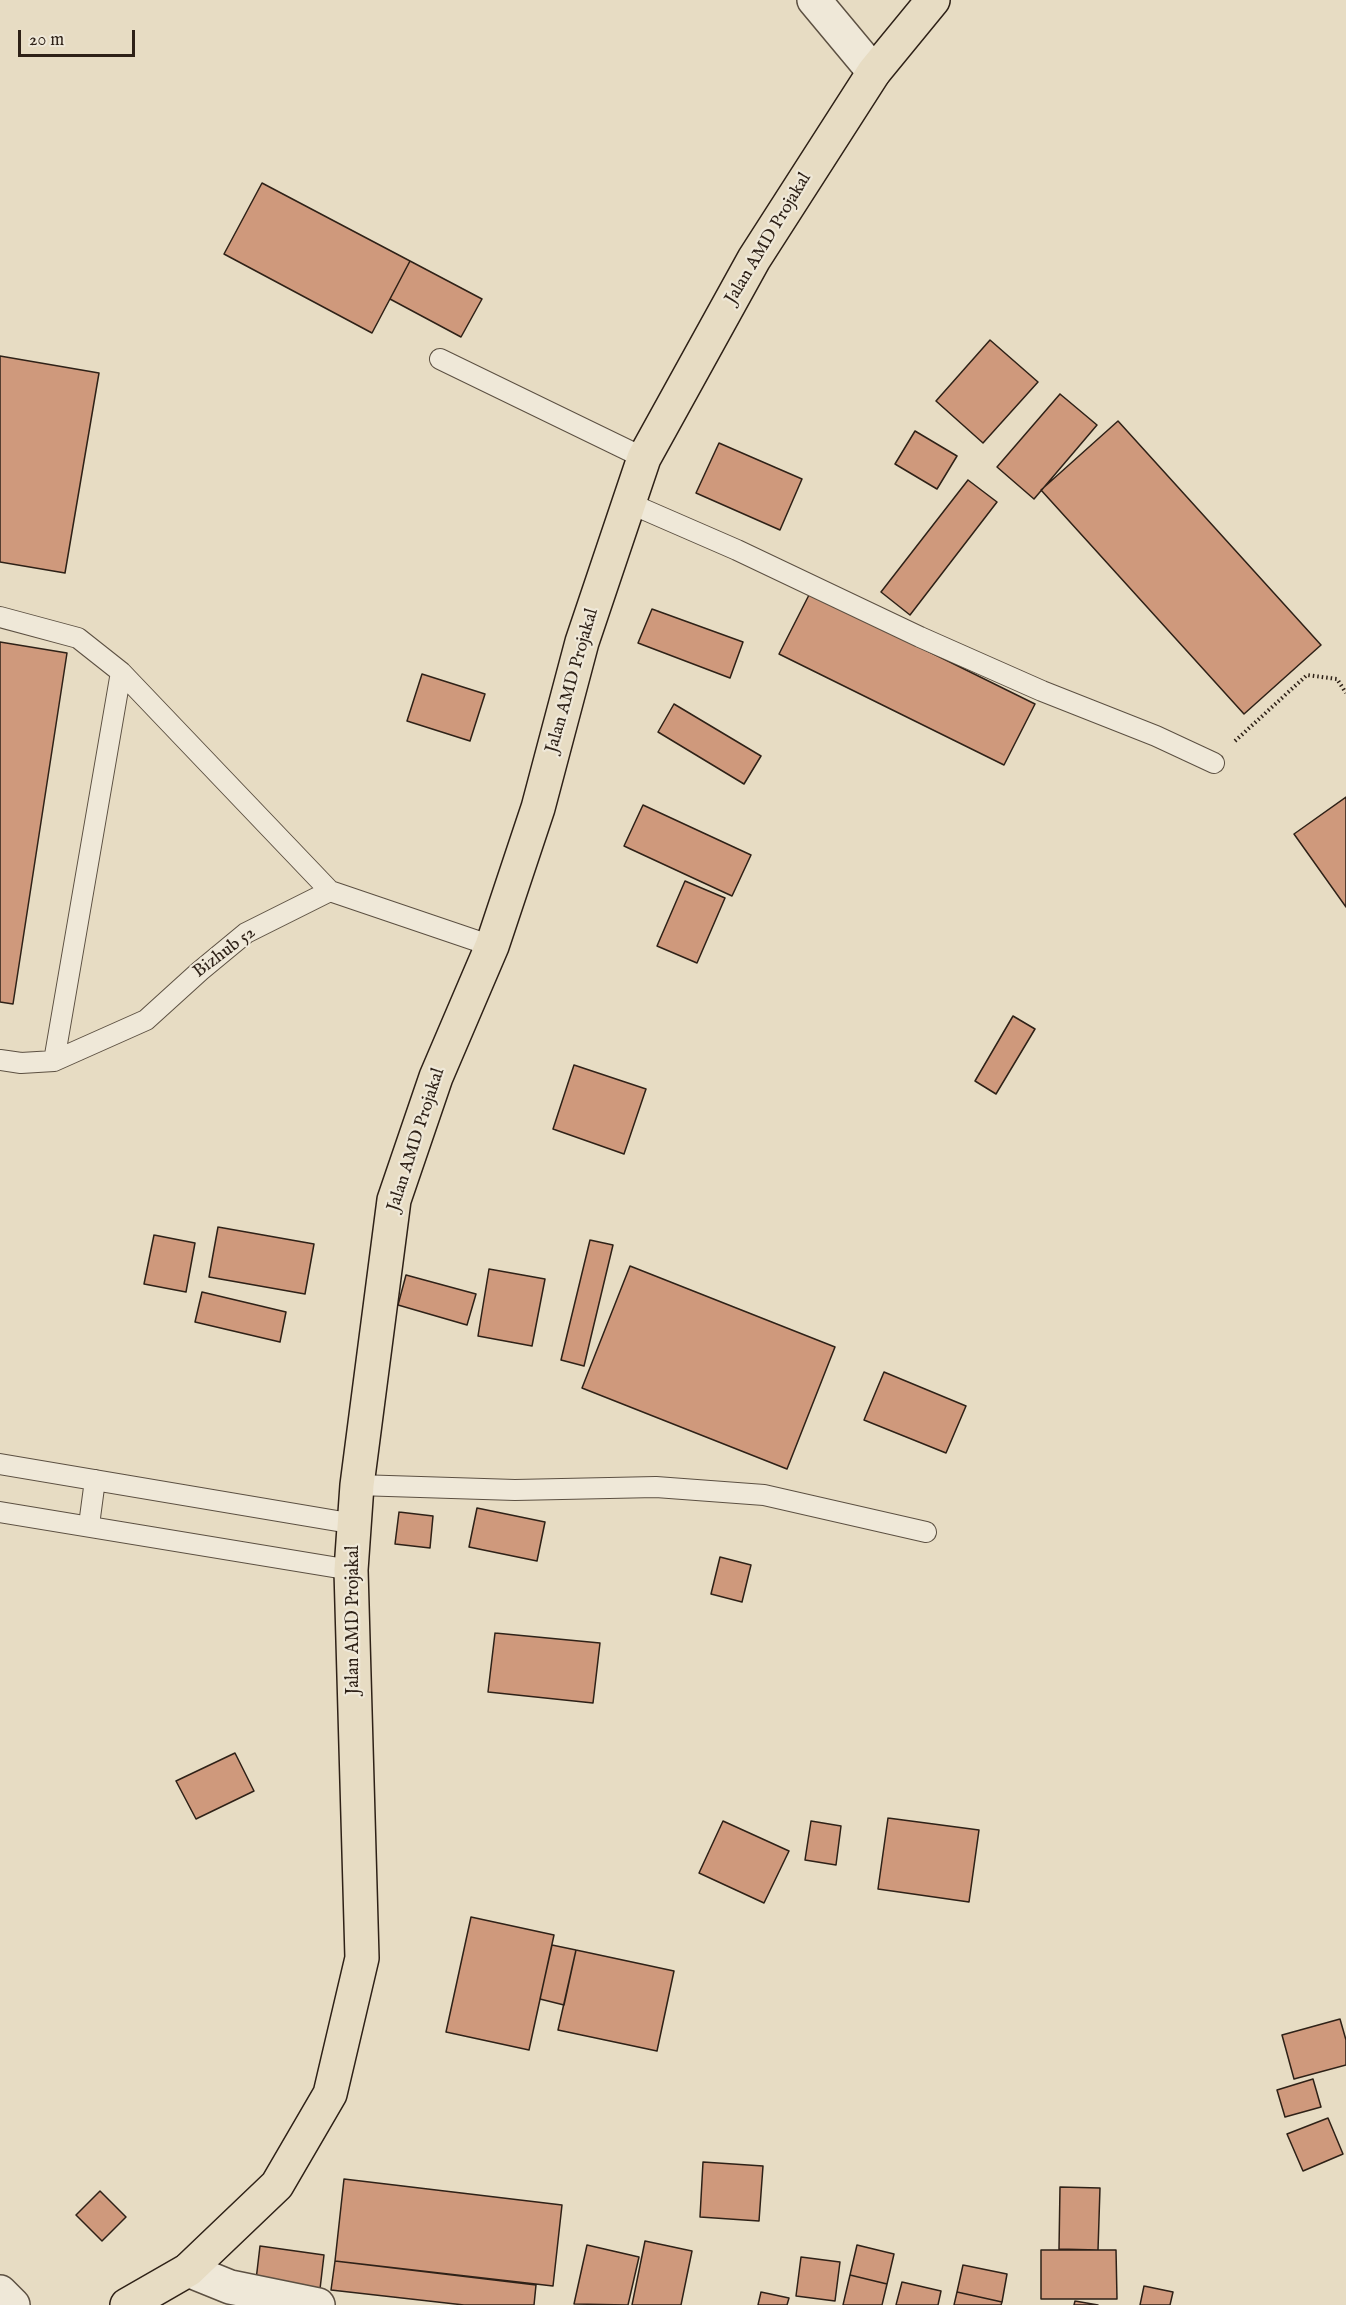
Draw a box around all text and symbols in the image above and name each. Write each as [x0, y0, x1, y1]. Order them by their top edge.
scale bar [21, 18, 138, 56]
text: 20 m [29, 29, 64, 52]
street label: Jalan AMD Projakal [721, 169, 817, 309]
street label: Jalan AMD Projakal [542, 606, 604, 756]
street label: Bizhub 52 [190, 923, 260, 983]
street label: Jalan AMD Projakal [384, 1066, 450, 1214]
street label: Jalan AMD Projakal [343, 1545, 365, 1695]

